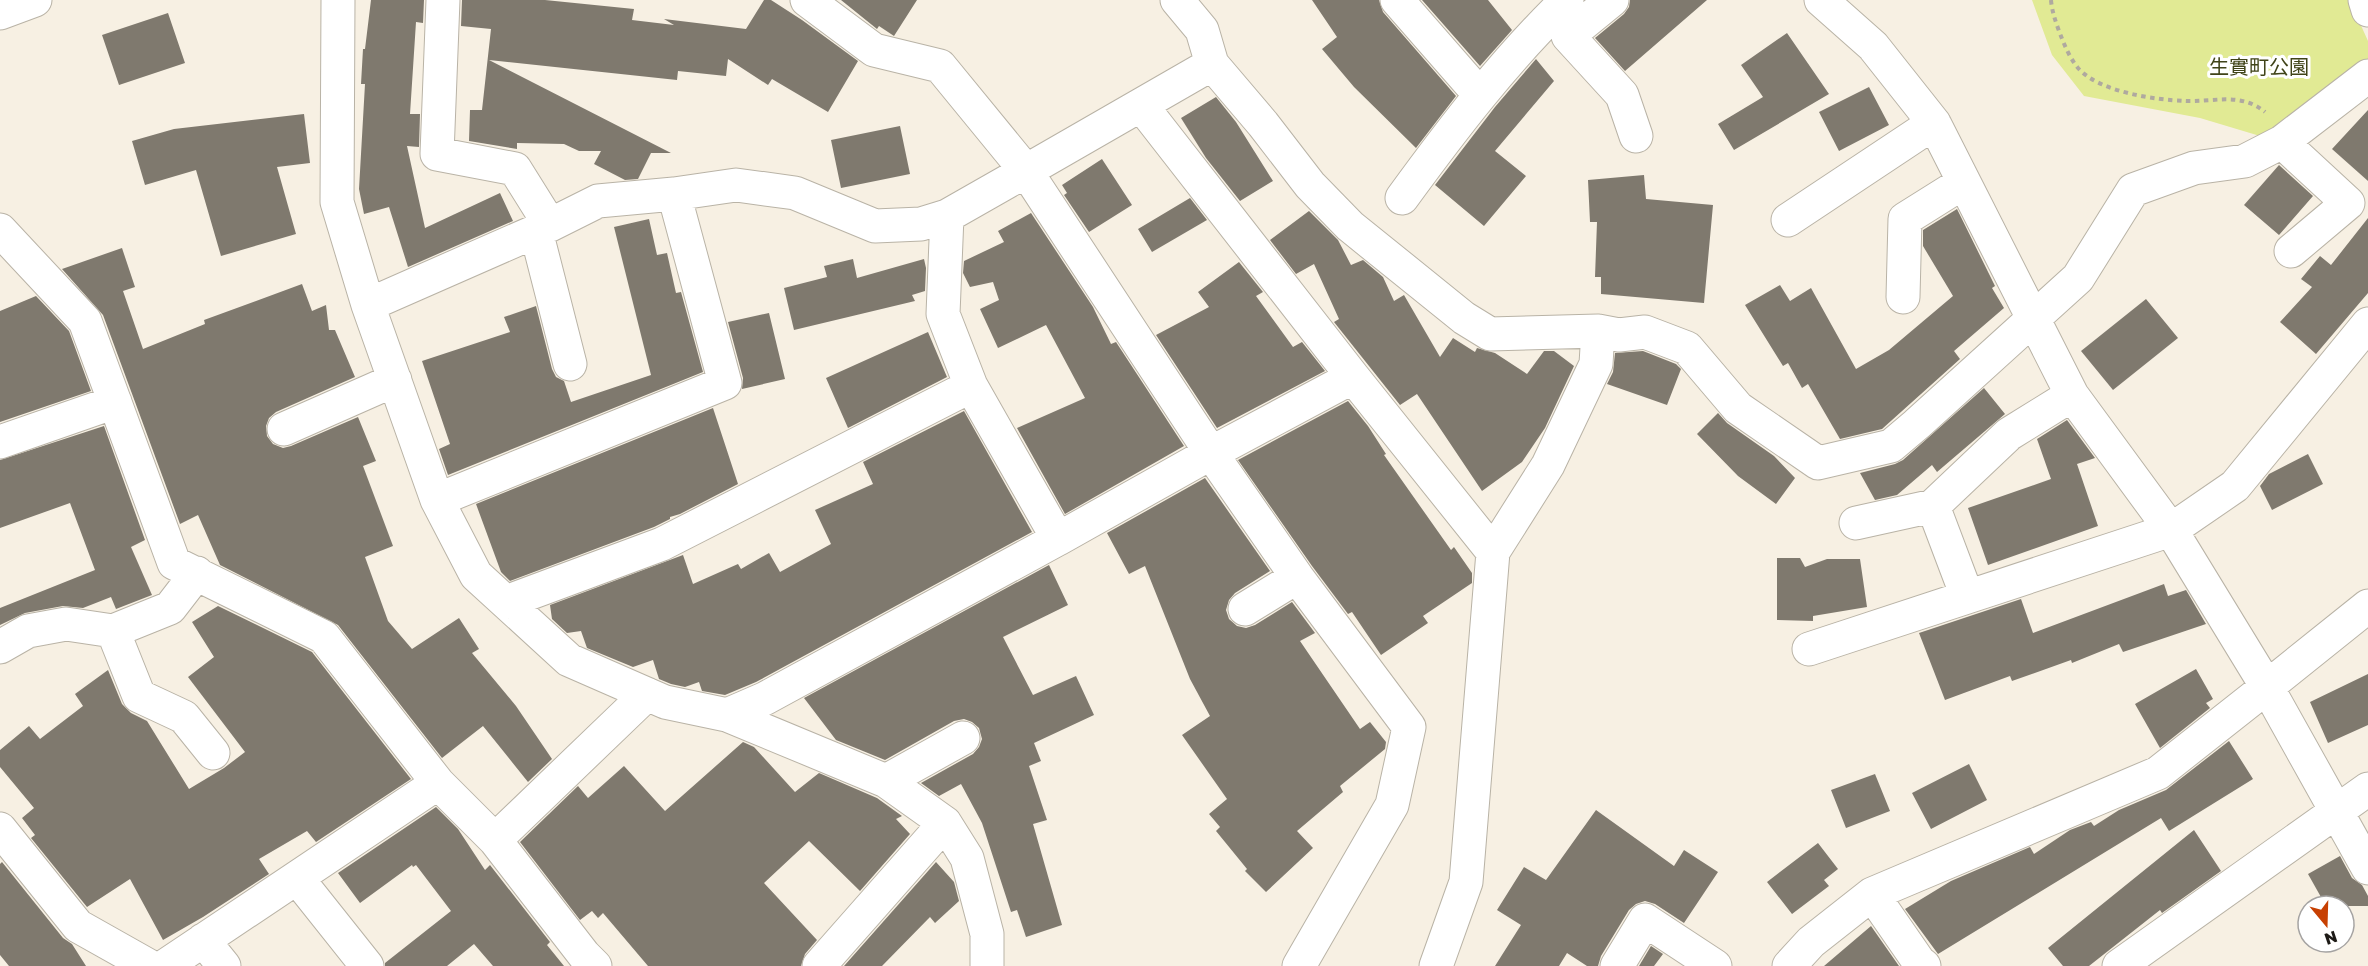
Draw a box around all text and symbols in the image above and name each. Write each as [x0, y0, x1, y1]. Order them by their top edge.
park label: 生實町公園 [2209, 54, 2309, 78]
north arrow [2296, 894, 2356, 954]
text: N [2322, 927, 2340, 950]

